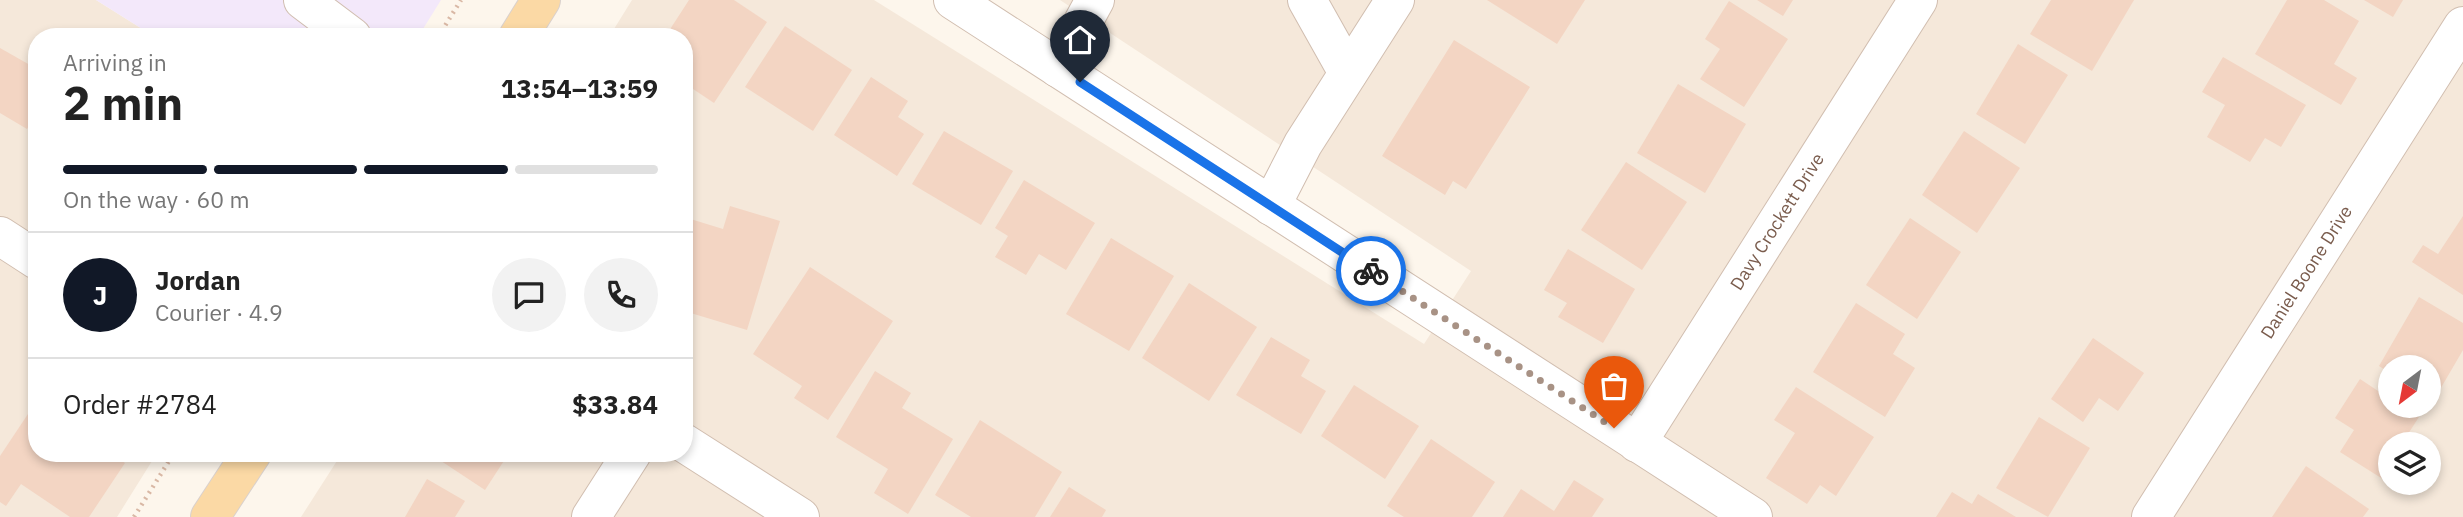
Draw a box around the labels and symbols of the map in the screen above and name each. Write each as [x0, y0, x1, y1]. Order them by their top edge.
pin [1050, 10, 1110, 82]
street label: Davy Crockett Drive [1725, 148, 1829, 294]
street label: Daniel Boone Drive [2255, 201, 2357, 343]
courier [1336, 236, 1406, 306]
north arrow [2378, 355, 2441, 418]
pin [1584, 356, 1644, 428]

